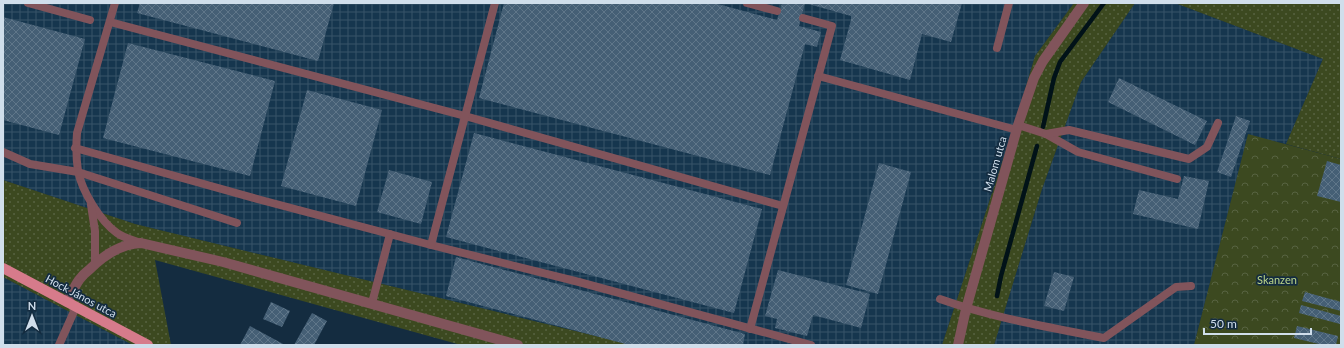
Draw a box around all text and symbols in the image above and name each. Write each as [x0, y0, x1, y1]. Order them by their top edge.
street label: Malom utca [980, 135, 1009, 193]
street label: Hock János utca [44, 271, 119, 320]
park label: Skanzen [1257, 273, 1297, 286]
north arrow [12, 296, 52, 336]
text: N [28, 299, 36, 312]
scale bar [1204, 310, 1311, 336]
text: 50 m [1210, 316, 1237, 331]

